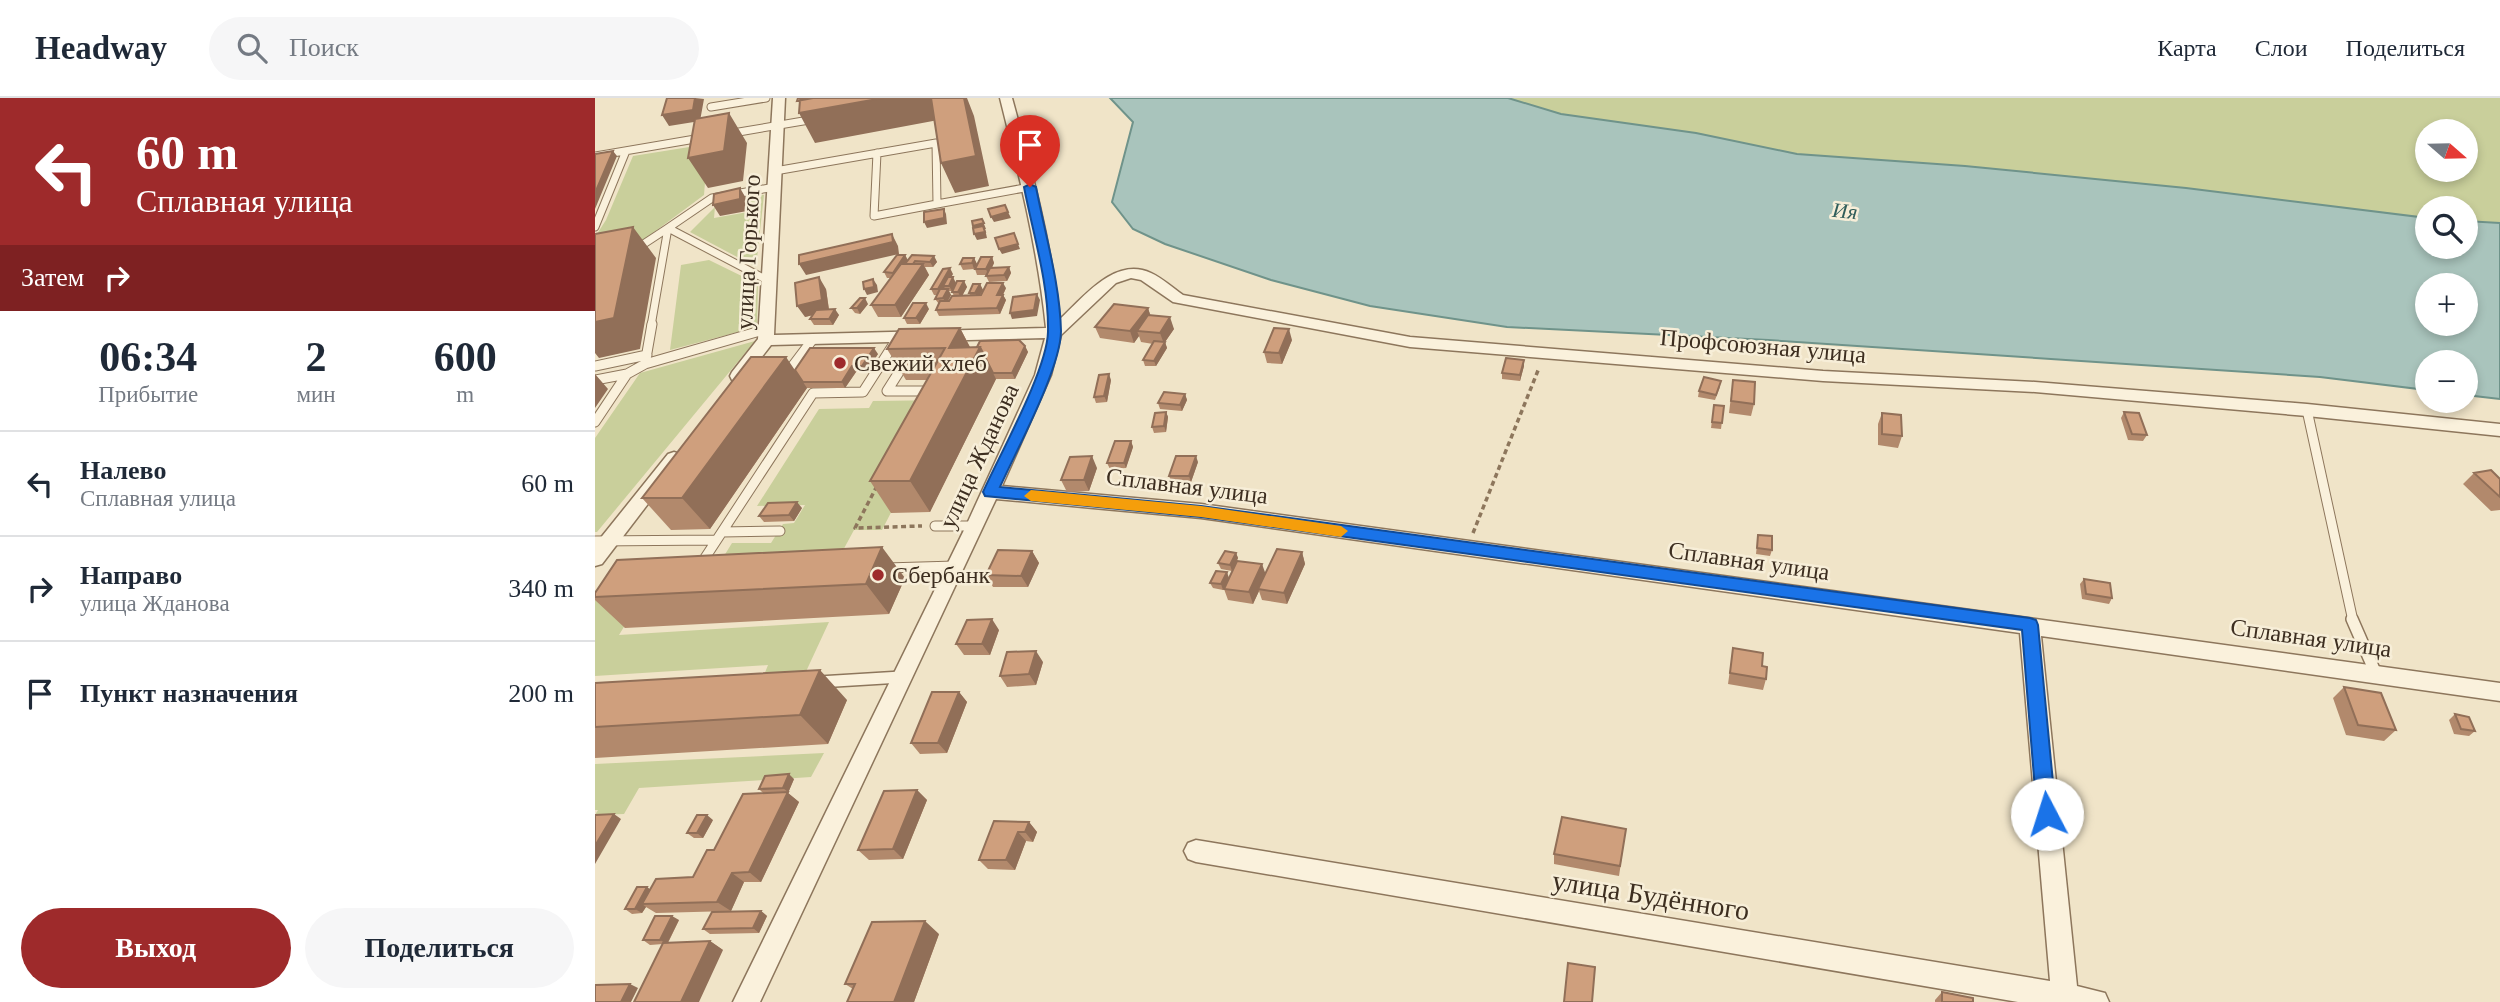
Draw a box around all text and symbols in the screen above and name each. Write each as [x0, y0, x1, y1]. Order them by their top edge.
search box [209, 17, 699, 80]
icon: search [233, 29, 271, 67]
text: Headway [35, 30, 167, 66]
text: Поиск [289, 33, 359, 62]
text: Карта [2157, 35, 2217, 61]
text: Слои [2255, 35, 2308, 61]
text: Поделиться [2346, 35, 2465, 61]
pin [1000, 115, 1060, 187]
north arrow [2415, 119, 2478, 182]
map controls [2415, 119, 2478, 413]
text: 60 m [136, 125, 238, 180]
icon: left [21, 126, 112, 217]
icon: arrive [1011, 126, 1049, 164]
street label: улица Горького [731, 174, 765, 330]
text: Сплавная улица [136, 183, 353, 219]
button: search [2415, 196, 2478, 259]
water label: Ия [1830, 198, 1859, 224]
icon: right [98, 259, 136, 297]
text: Затем [21, 263, 84, 292]
button: + [2415, 273, 2478, 336]
street label: Профсоюзная улица [1659, 324, 1867, 368]
text: 06:34 [99, 334, 197, 380]
text: 2 [306, 334, 327, 380]
text: 600 [434, 334, 497, 380]
place label: Свежий хлеб [854, 350, 987, 376]
button: − [2415, 350, 2478, 413]
marker: Свежий хлеб [832, 355, 848, 371]
street label: улица Жданова [934, 379, 1024, 532]
text: Прибытие [98, 382, 198, 407]
text: мин [296, 382, 336, 407]
text: m [456, 382, 474, 407]
text: Налево [80, 456, 166, 485]
street label: Сплавная улица [1105, 463, 1270, 509]
icon: left [21, 465, 59, 503]
text: 60 m [521, 469, 574, 498]
text: Сплавная улица [80, 486, 236, 511]
street label: Сплавная улица [1667, 537, 1832, 585]
text: Направо [80, 561, 182, 590]
place label: Сбербанк [892, 562, 991, 588]
marker: Сбербанк [870, 567, 886, 583]
icon: right [21, 570, 59, 608]
text: 340 m [508, 574, 574, 603]
text: улица Жданова [80, 591, 230, 616]
street label: Сплавная улица [2229, 614, 2394, 662]
icon: arrive [21, 675, 59, 713]
text: Пункт назначения [80, 679, 298, 708]
text: 200 m [508, 679, 574, 708]
position arrow [2010, 777, 2084, 851]
street label: улица Будённого [1550, 865, 1752, 926]
button: Выход [21, 908, 291, 988]
button: Поделиться [305, 908, 574, 988]

